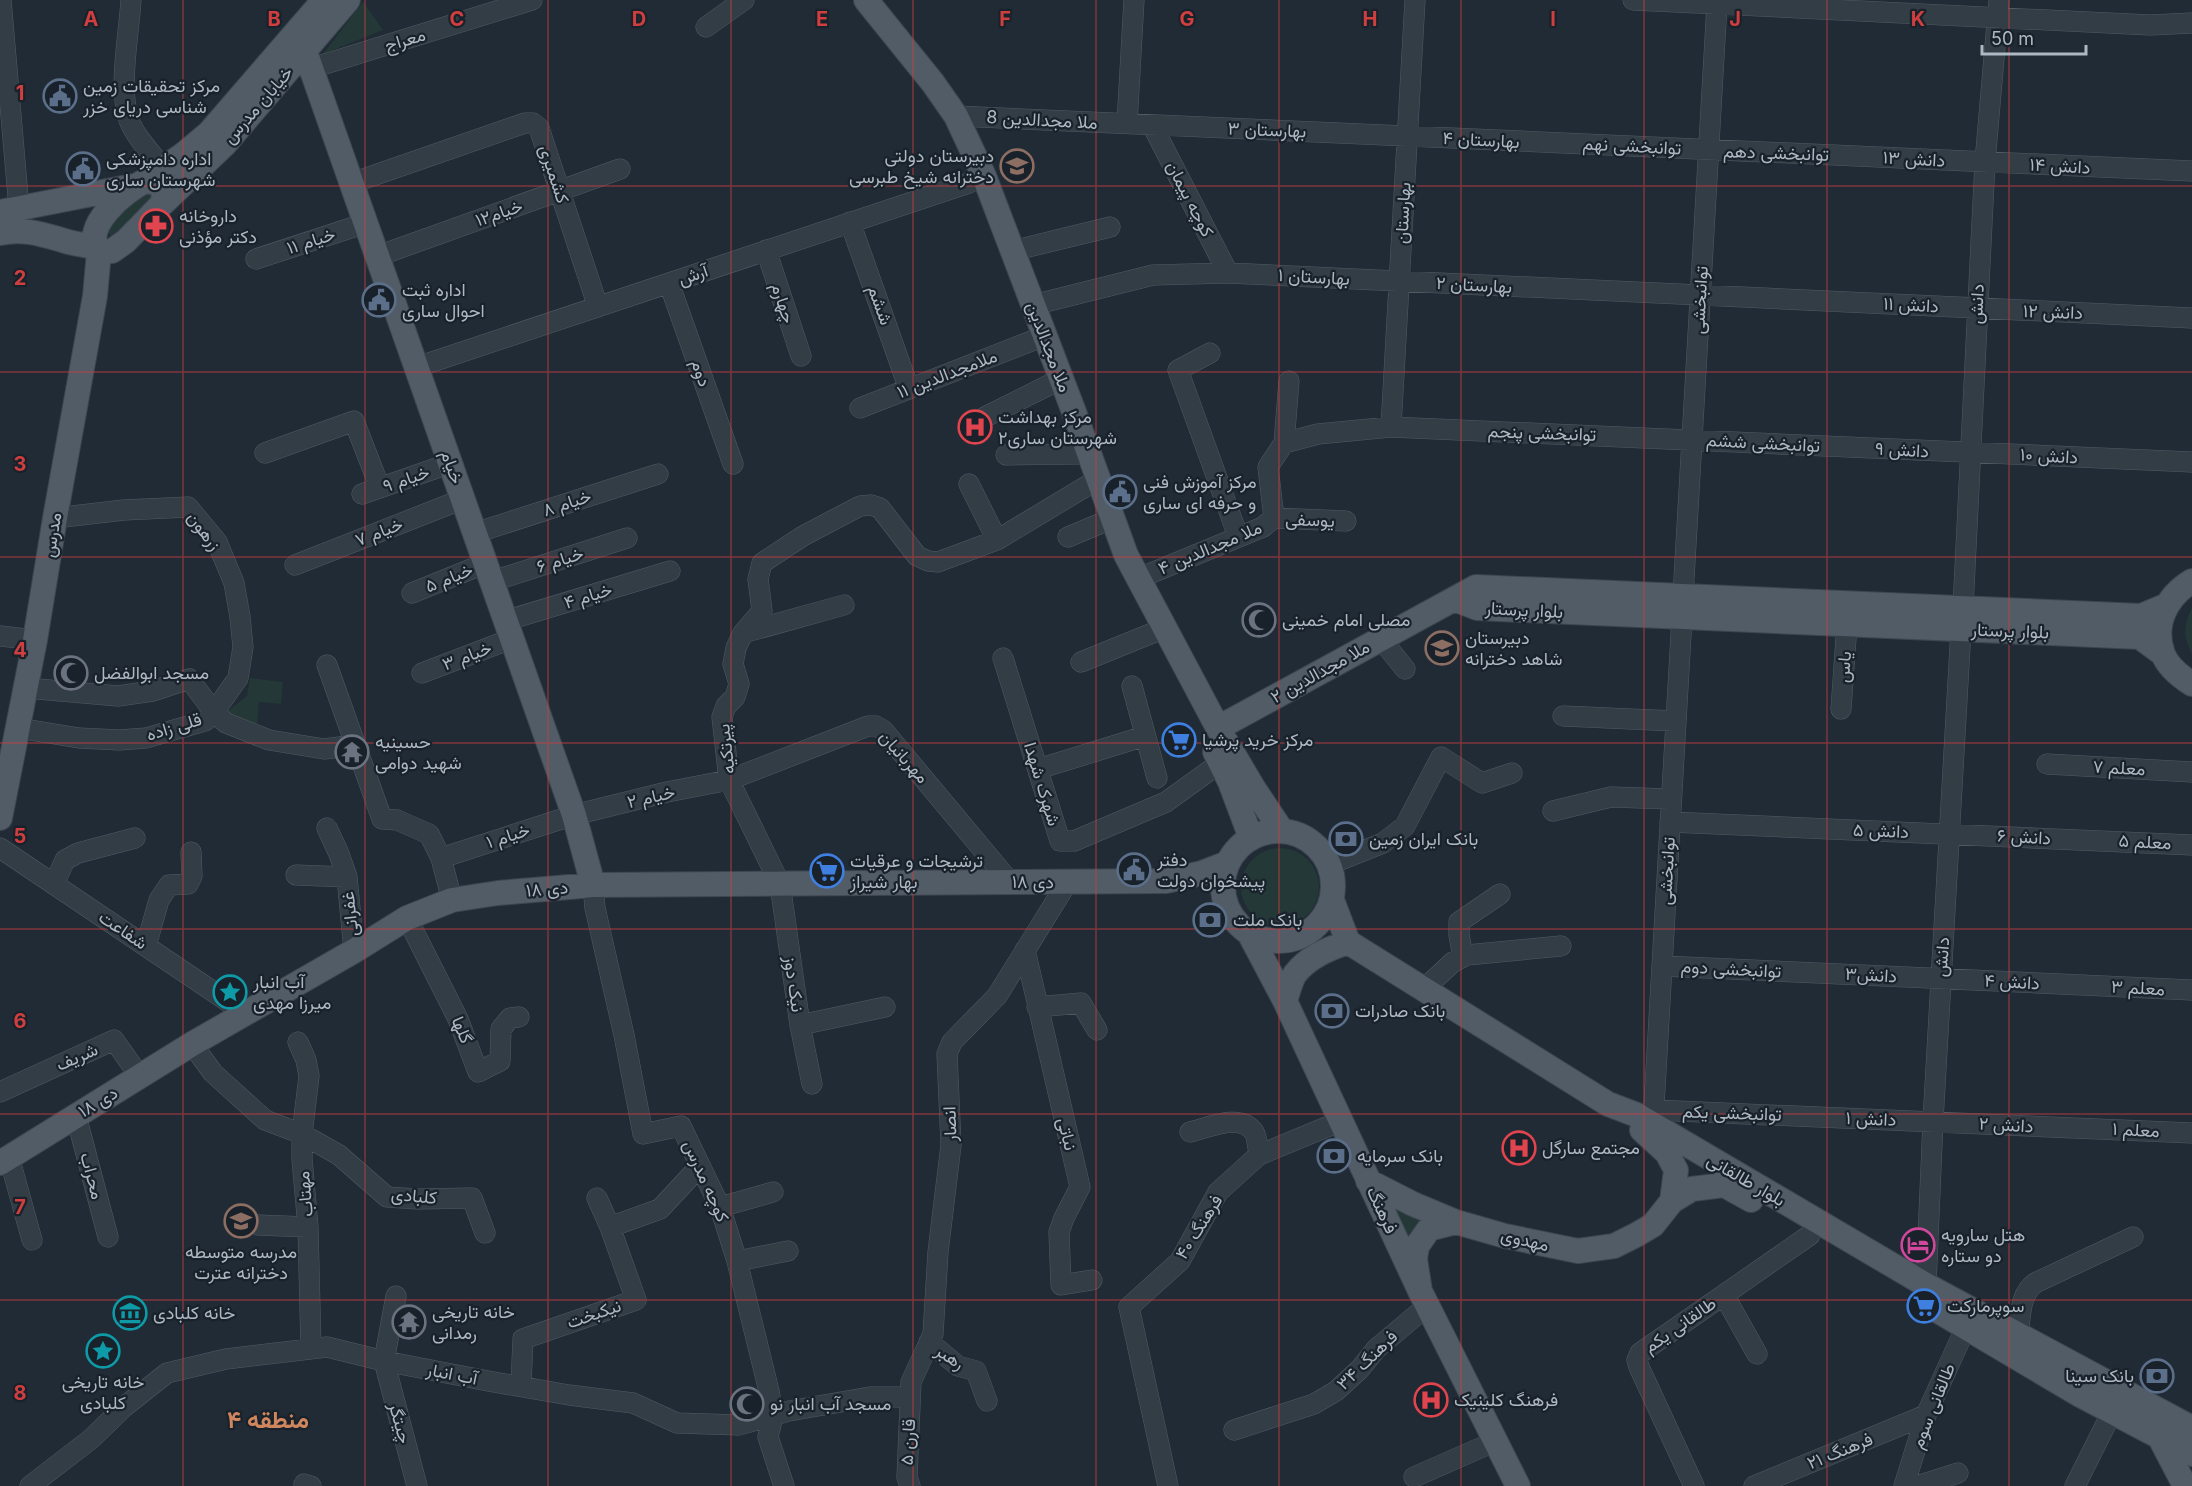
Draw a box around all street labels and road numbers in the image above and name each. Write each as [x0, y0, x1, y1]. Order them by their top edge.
street label: معراج [382, 23, 429, 58]
street label: خیابان مدرس [218, 62, 298, 148]
street label: ملا مجدالدین 8 [986, 106, 1098, 134]
street label: بهارستان ٣ [1227, 118, 1307, 142]
street label: بهارستان ۴ [1442, 127, 1520, 153]
street label: توانبخشی نهم [1582, 132, 1682, 161]
street label: توانبخشی دهم [1723, 140, 1829, 167]
street label: کشمیری [534, 142, 574, 206]
street label: دانش ۱۳ [1882, 146, 1946, 172]
street label: دانش ۱۴ [2029, 153, 2091, 179]
street label: کوچه پیمان [1161, 157, 1219, 241]
street label: بهارستان [1390, 182, 1416, 244]
street label: خیام۱۲ [472, 195, 526, 232]
street label: خیام ۱۱ [284, 223, 338, 260]
street label: آرش [675, 259, 713, 290]
street label: بهارستان ١ [1277, 264, 1351, 290]
street label: توانبخشی [1687, 265, 1713, 335]
street label: بهارستان ٢ [1435, 272, 1513, 298]
street label: چهارم [765, 280, 800, 326]
street label: ششم [862, 282, 897, 328]
street label: دانش [1965, 283, 1989, 325]
street label: دانش ۱۱ [1883, 293, 1939, 317]
street label: ملا مجدالدین [1022, 299, 1076, 395]
street label: دانش ۱۲ [2023, 300, 2083, 324]
street label: ملامجدالدین ۱۱ [894, 345, 1000, 403]
street label: دوم [685, 356, 716, 390]
street label: توانبخشی پنجم [1487, 420, 1597, 447]
street label: توانبخشی ششم [1705, 429, 1821, 458]
street label: دانش ۹ [1874, 438, 1930, 462]
street label: دانش ۱۰ [2019, 443, 2079, 469]
street label: خیام [435, 447, 468, 487]
street label: خیام ۹ [380, 461, 432, 498]
street label: خیام ۸ [540, 485, 594, 522]
street label: زرهون [182, 507, 226, 555]
street label: یوسفی [1285, 508, 1335, 532]
street label: مدرس [38, 511, 66, 559]
street label: خیام ۷ [352, 513, 406, 552]
street label: ملا مجدالدین ۴ [1155, 516, 1265, 580]
street label: خیام ۶ [534, 542, 586, 579]
street label: خیام ۵ [422, 558, 477, 598]
street label: خیام ۴ [561, 578, 615, 615]
street label: بلوار پرستار [1483, 597, 1564, 624]
street label: بلوار پرستار [1970, 619, 2049, 644]
street label: ملا مجدالدین ٢ [1267, 636, 1373, 708]
street label: خیام ۳ [439, 637, 495, 676]
street label: یاس [1832, 650, 1856, 684]
street label: قلی زاده [144, 708, 204, 746]
street label: پیرتکیه [712, 723, 741, 775]
street label: مهربانیان [875, 726, 933, 788]
street label: شهرک شهدا [1019, 740, 1065, 828]
street label: معلم ٧ [2092, 756, 2146, 781]
street label: خیام ۲ [625, 781, 677, 814]
street label: خیام ۱ [484, 819, 533, 854]
street label: دانش ۵ [1853, 819, 1909, 843]
street label: دانش ۶ [1996, 825, 2052, 849]
street label: معلم ۵ [2118, 830, 2172, 855]
street label: توانبخشی [1654, 836, 1680, 906]
street label: ۱۸ دی [1012, 871, 1054, 893]
street label: ۱۸ دی [525, 876, 569, 902]
street label: غفرانی [337, 890, 363, 938]
street label: شفاعت [95, 906, 152, 953]
street label: دانش [1930, 936, 1954, 978]
street label: نیک دوز [779, 954, 809, 1013]
street label: توانبخشی دوم [1680, 955, 1782, 984]
street label: دانش٣ [1844, 963, 1898, 987]
street label: دانش ۴ [1984, 970, 2040, 994]
street label: معلم ۳ [2110, 976, 2166, 1001]
street label: گلها [447, 1013, 477, 1047]
street label: شریف [53, 1038, 101, 1076]
street label: ۱۸ دی [74, 1082, 122, 1122]
street label: توانبخشی یکم [1682, 1100, 1782, 1127]
street label: انصار [938, 1106, 962, 1143]
street label: دانش ١ [1845, 1107, 1897, 1131]
street label: دانش ٢ [1978, 1113, 2034, 1137]
street label: نباتی [1052, 1115, 1082, 1153]
street label: معلم ١ [2112, 1118, 2160, 1143]
street label: کوچه مدرس [677, 1136, 734, 1226]
street label: بلوار طالقانی [1703, 1149, 1789, 1211]
street label: محراب [75, 1150, 109, 1202]
street label: مهتاب [292, 1170, 318, 1218]
street label: کلبادی [390, 1183, 438, 1209]
street label: فرهنگ [1362, 1183, 1402, 1237]
street label: فرهنگ ۴۰ [1171, 1191, 1227, 1263]
street label: مهدوی [1499, 1224, 1551, 1256]
street label: طالقانی یکم [1640, 1292, 1721, 1359]
street label: نیکبخت [564, 1294, 624, 1333]
street label: فرهنگ ۳۴ [1332, 1326, 1402, 1394]
street label: رهبر [930, 1339, 969, 1375]
street label: آب انبار [424, 1358, 481, 1390]
street label: طالقانی سوم [1906, 1360, 1961, 1452]
street label: چیتگر [383, 1399, 416, 1446]
street label: قارن ۵ [896, 1418, 920, 1466]
street label: فرهنگ ۲۱ [1804, 1428, 1876, 1474]

